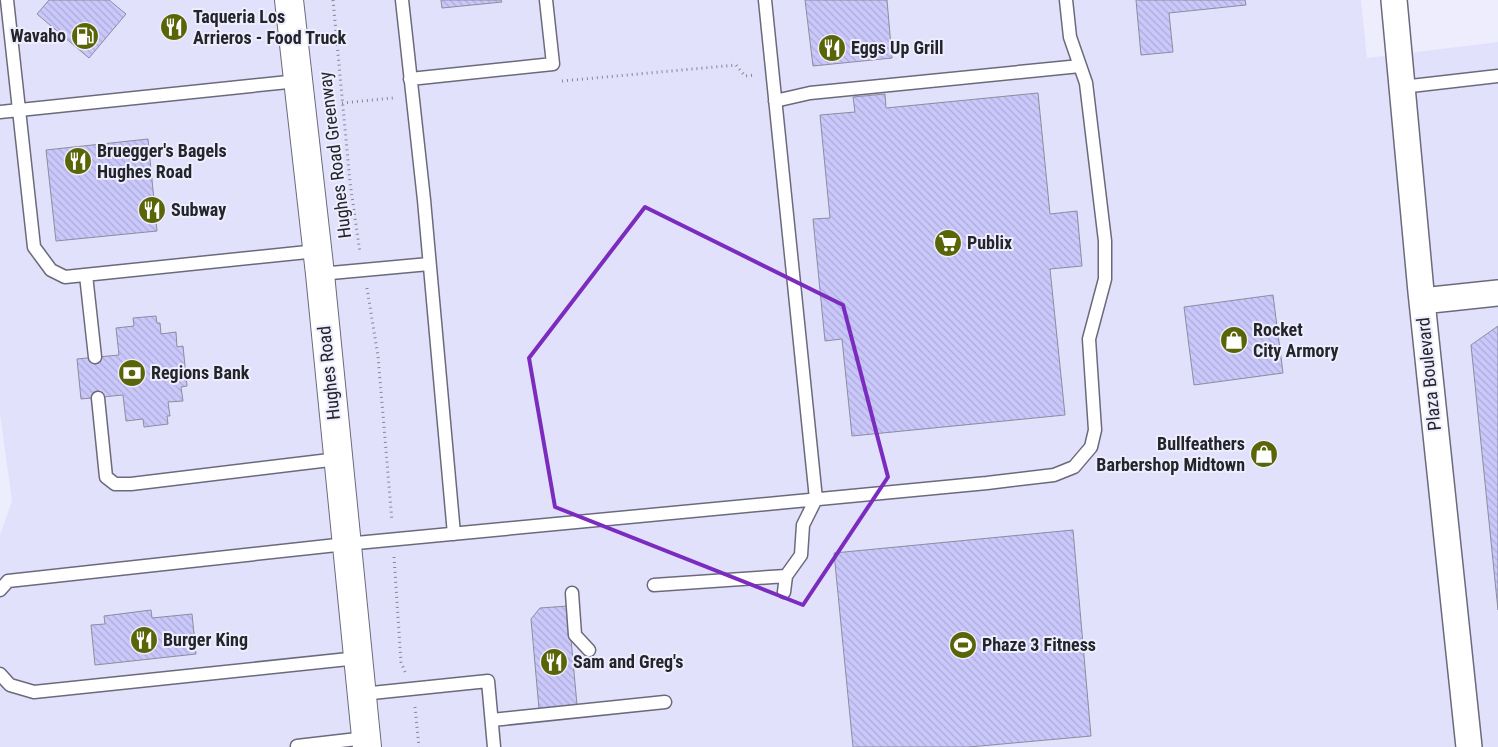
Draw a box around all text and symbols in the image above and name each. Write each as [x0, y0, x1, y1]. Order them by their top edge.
place label: Taqueria Los Arrieros - Food Truck [193, 6, 347, 48]
restaurant icon: Taqueria Los Arrieros - Food Truck [159, 12, 189, 42]
fuel station icon: Wavaho [70, 21, 100, 51]
place label: Wavaho [10, 25, 66, 46]
restaurant icon: Eggs Up Grill [817, 33, 847, 63]
place label: Eggs Up Grill [851, 37, 944, 58]
street label: Hughes Road Greenway [314, 70, 355, 240]
place label: Bruegger's Bagels Hughes Road [97, 140, 227, 182]
restaurant icon: Bruegger's Bagels Hughes Road [63, 146, 93, 176]
restaurant icon: Subway [137, 195, 167, 225]
place label: Subway [171, 199, 226, 220]
supermarket icon: Publix [933, 228, 963, 258]
place label: Publix [967, 232, 1012, 253]
street label: Plaza Boulevard [1412, 316, 1445, 432]
place label: Rocket City Armory [1253, 319, 1339, 361]
street label: Hughes Road [313, 325, 344, 421]
shop icon: Rocket City Armory [1219, 325, 1249, 355]
bank icon: Regions Bank [117, 358, 147, 388]
place label: Regions Bank [151, 362, 250, 383]
place label: Bullfeathers Barbershop Midtown [1096, 433, 1245, 475]
shop icon: Bullfeathers Barbershop Midtown [1249, 439, 1279, 469]
restaurant icon: Burger King [129, 625, 159, 655]
place label: Burger King [163, 629, 248, 650]
sports icon: Phaze 3 Fitness [948, 630, 978, 660]
place label: Phaze 3 Fitness [982, 634, 1096, 655]
restaurant icon: Sam and Greg's [539, 647, 569, 677]
place label: Sam and Greg's [573, 651, 683, 672]

